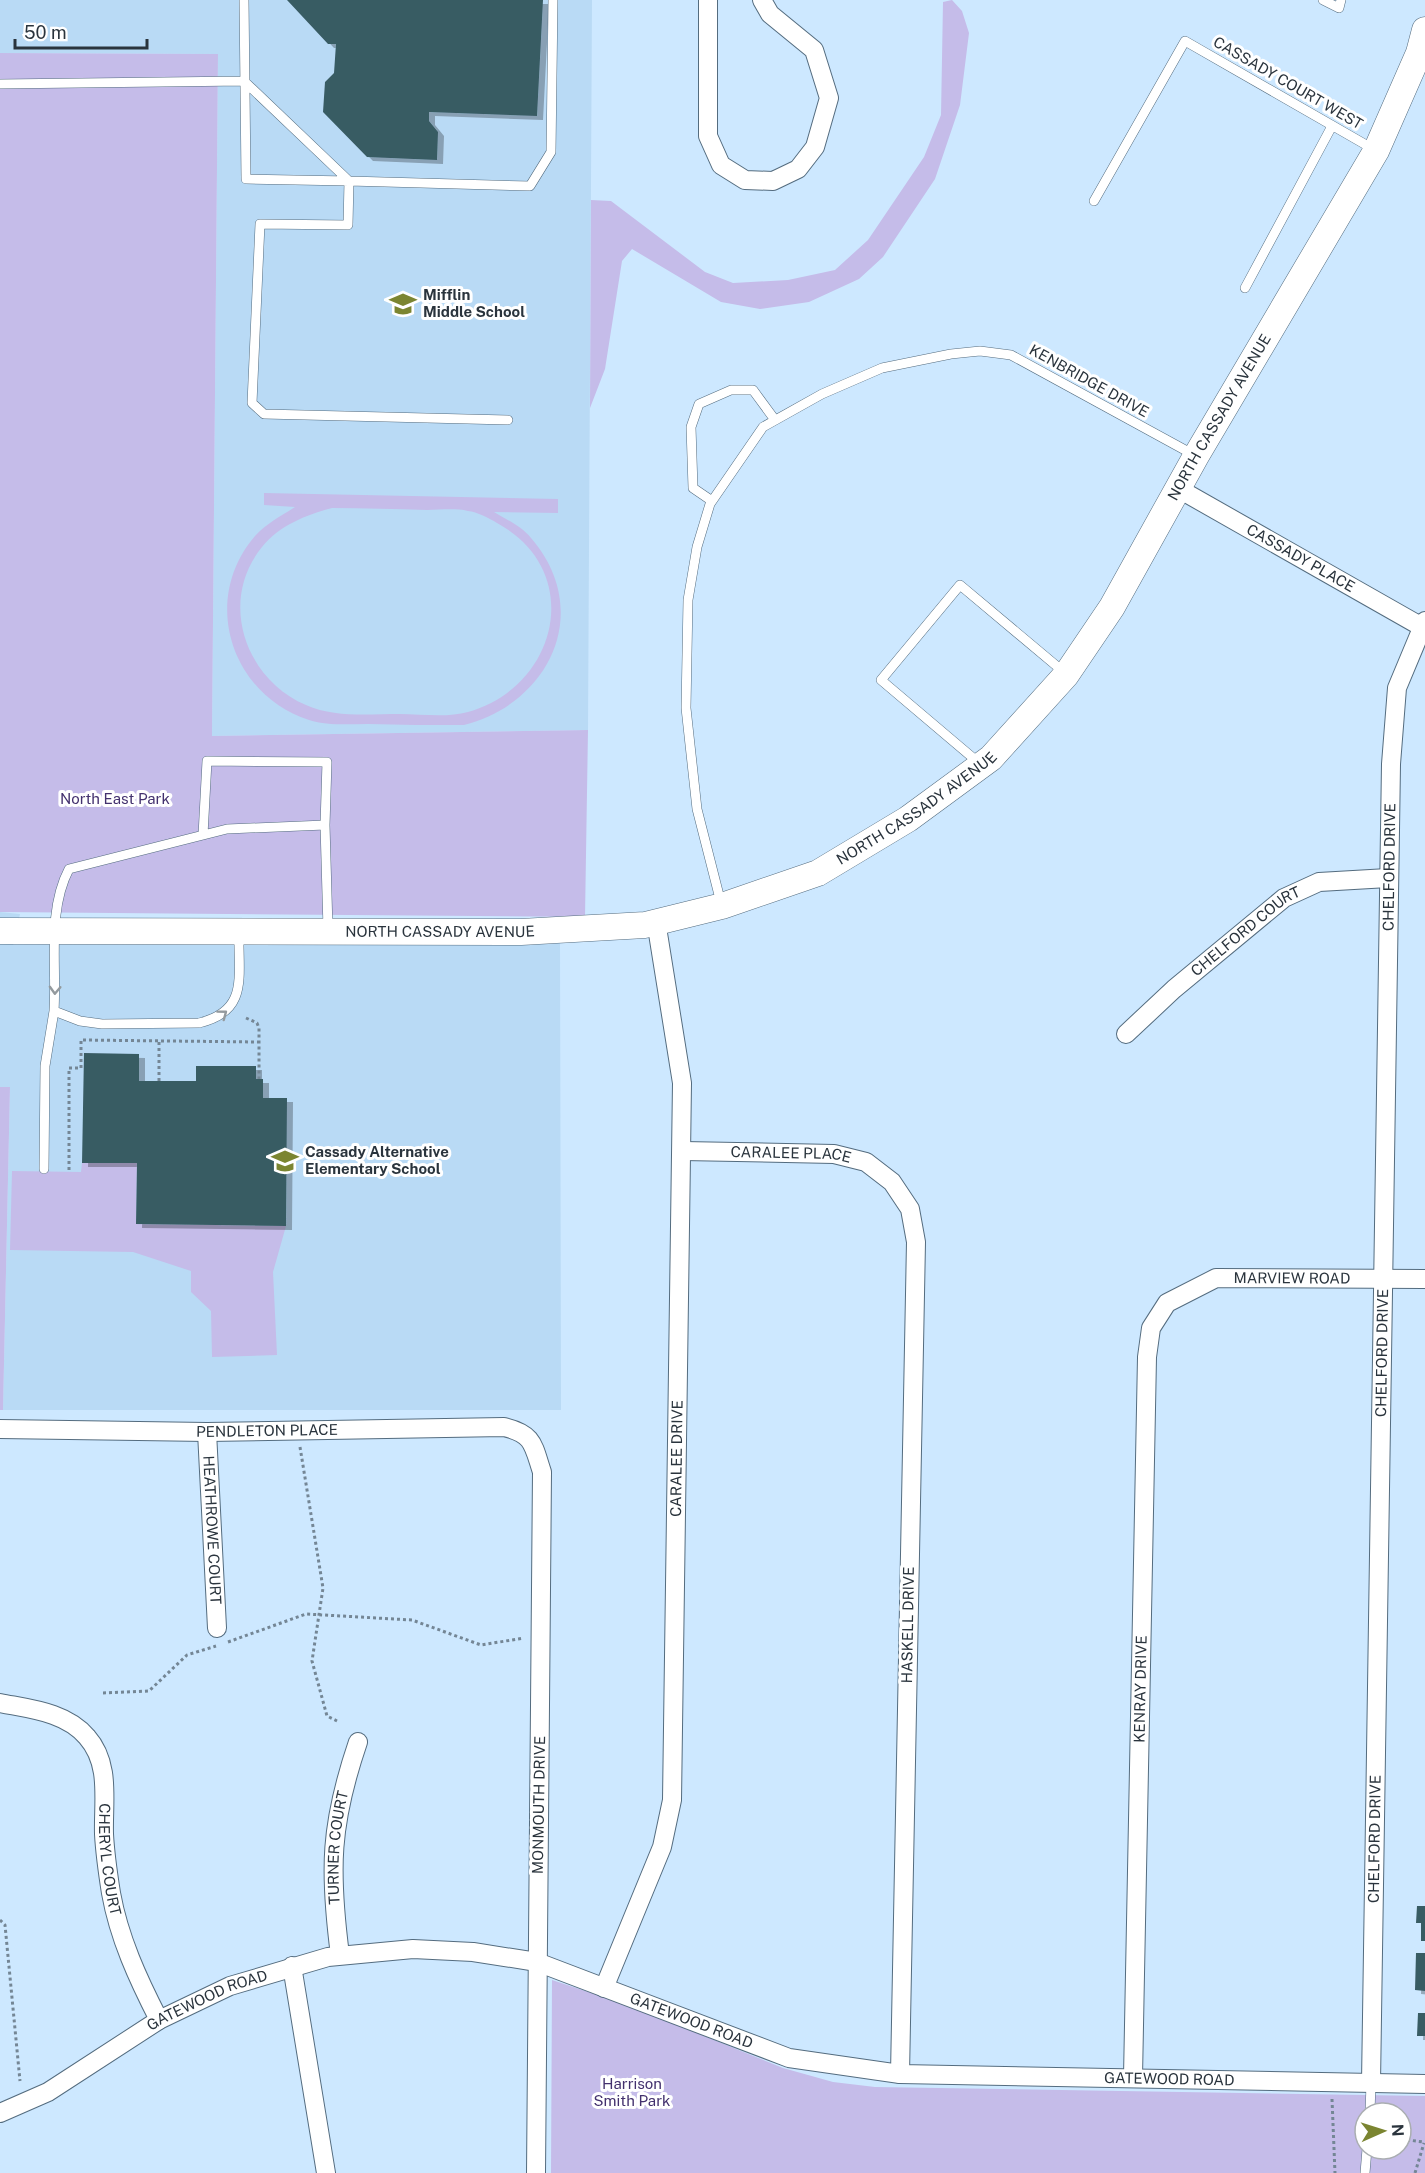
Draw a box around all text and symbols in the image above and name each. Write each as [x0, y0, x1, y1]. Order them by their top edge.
scale bar [15, 12, 147, 50]
text: 50 m [24, 22, 67, 43]
street label: CASSADY COURT WEST [1211, 33, 1366, 132]
place label: Mifflin Middle School [423, 286, 525, 320]
school or university icon: Mifflin Middle School [388, 289, 418, 319]
street label: NORTH CASSADY AVENUE [1164, 331, 1274, 503]
street label: KENBRIDGE DRIVE [1027, 341, 1152, 420]
street label: CASSADY PLACE [1244, 520, 1358, 595]
street label: NORTH CASSADY AVENUE [833, 748, 1000, 868]
park label: North East Park [60, 790, 170, 807]
street label: CHELFORD DRIVE [1379, 803, 1398, 931]
street label: CHELFORD COURT [1187, 883, 1303, 979]
street label: NORTH CASSADY AVENUE [345, 922, 535, 940]
one-way arrow [48, 985, 61, 994]
one-way arrow [216, 1010, 227, 1021]
place label: Cassady Alternative Elementary School [305, 1143, 449, 1177]
street label: CARALEE PLACE [730, 1143, 853, 1166]
school or university icon: Cassady Alternative Elementary School [270, 1146, 300, 1176]
street label: MARVIEW ROAD [1233, 1269, 1350, 1287]
street label: CHELFORD DRIVE [1372, 1289, 1391, 1417]
street label: CARALEE DRIVE [667, 1400, 686, 1517]
street label: PENDLETON PLACE [196, 1421, 338, 1440]
street label: HEATHROWE COURT [200, 1455, 225, 1605]
street label: HASKELL DRIVE [898, 1566, 917, 1683]
street label: KENRAY DRIVE [1130, 1635, 1150, 1743]
street label: MONMOUTH DRIVE [529, 1736, 548, 1874]
street label: CHELFORD DRIVE [1365, 1775, 1384, 1903]
street label: TURNER COURT [324, 1789, 351, 1905]
street label: CHERYL COURT [96, 1803, 125, 1917]
street label: GATEWOOD ROAD [143, 1966, 269, 2034]
street label: GATEWOOD ROAD [628, 1989, 755, 2051]
street label: GATEWOOD ROAD [1104, 2069, 1235, 2088]
park label: Harrison Smith Park [594, 2075, 670, 2109]
north arrow [1353, 2101, 1413, 2161]
text: N [1388, 2123, 1407, 2137]

